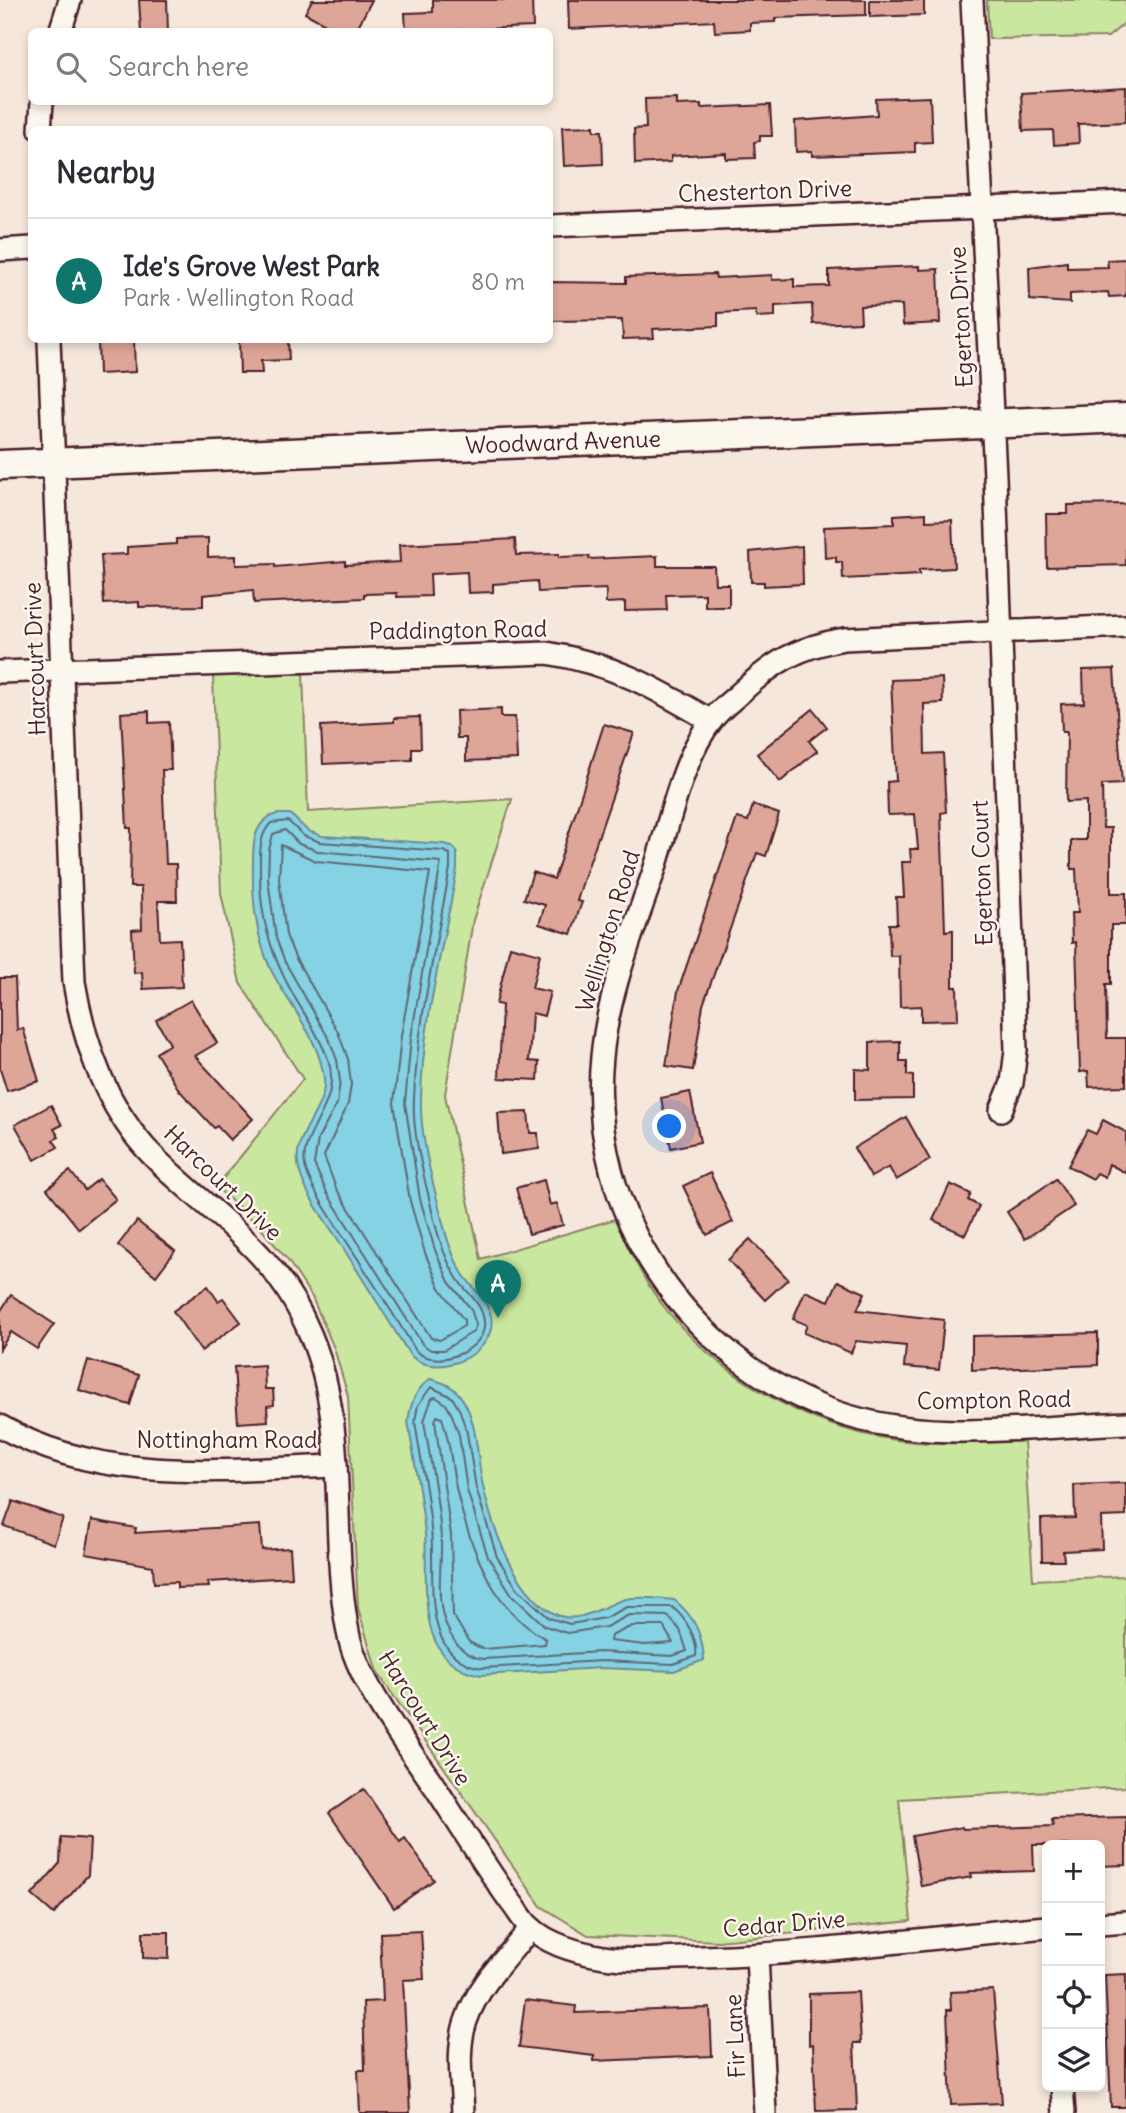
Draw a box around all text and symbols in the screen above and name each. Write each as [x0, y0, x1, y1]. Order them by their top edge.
search box [28, 28, 553, 105]
icon: search [52, 48, 90, 86]
text: Search here [108, 50, 249, 83]
text: Nearby [56, 153, 156, 191]
street label: Chesterton Drive [677, 173, 853, 208]
street label: Egerton Drive [942, 246, 979, 389]
text: Ide's Grove West Park [123, 250, 380, 283]
text: A [72, 267, 86, 296]
text: 80 m [471, 267, 525, 296]
text: Park · Wellington Road [123, 283, 354, 312]
street label: Woodward Avenue [465, 424, 661, 459]
street label: Harcourt Drive [17, 582, 52, 736]
street label: Paddington Road [369, 613, 547, 646]
street label: Egerton Court [964, 799, 999, 946]
street label: Wellington Road [569, 847, 646, 1015]
your location [652, 1109, 686, 1143]
street label: Harcourt Drive [158, 1119, 289, 1246]
pin: A [475, 1260, 521, 1318]
street label: Compton Road [917, 1384, 1071, 1415]
street label: Nottingham Road [136, 1425, 318, 1454]
street label: Harcourt Drive [372, 1645, 478, 1791]
map controls [1042, 1840, 1105, 2092]
button: + [1042, 1840, 1105, 1903]
button: − [1042, 1903, 1105, 1966]
street label: Cedar Drive [722, 1904, 846, 1943]
button: locate [1042, 1966, 1105, 2029]
street label: Fir Lane [718, 1993, 751, 2079]
button: layers [1042, 2029, 1105, 2092]

